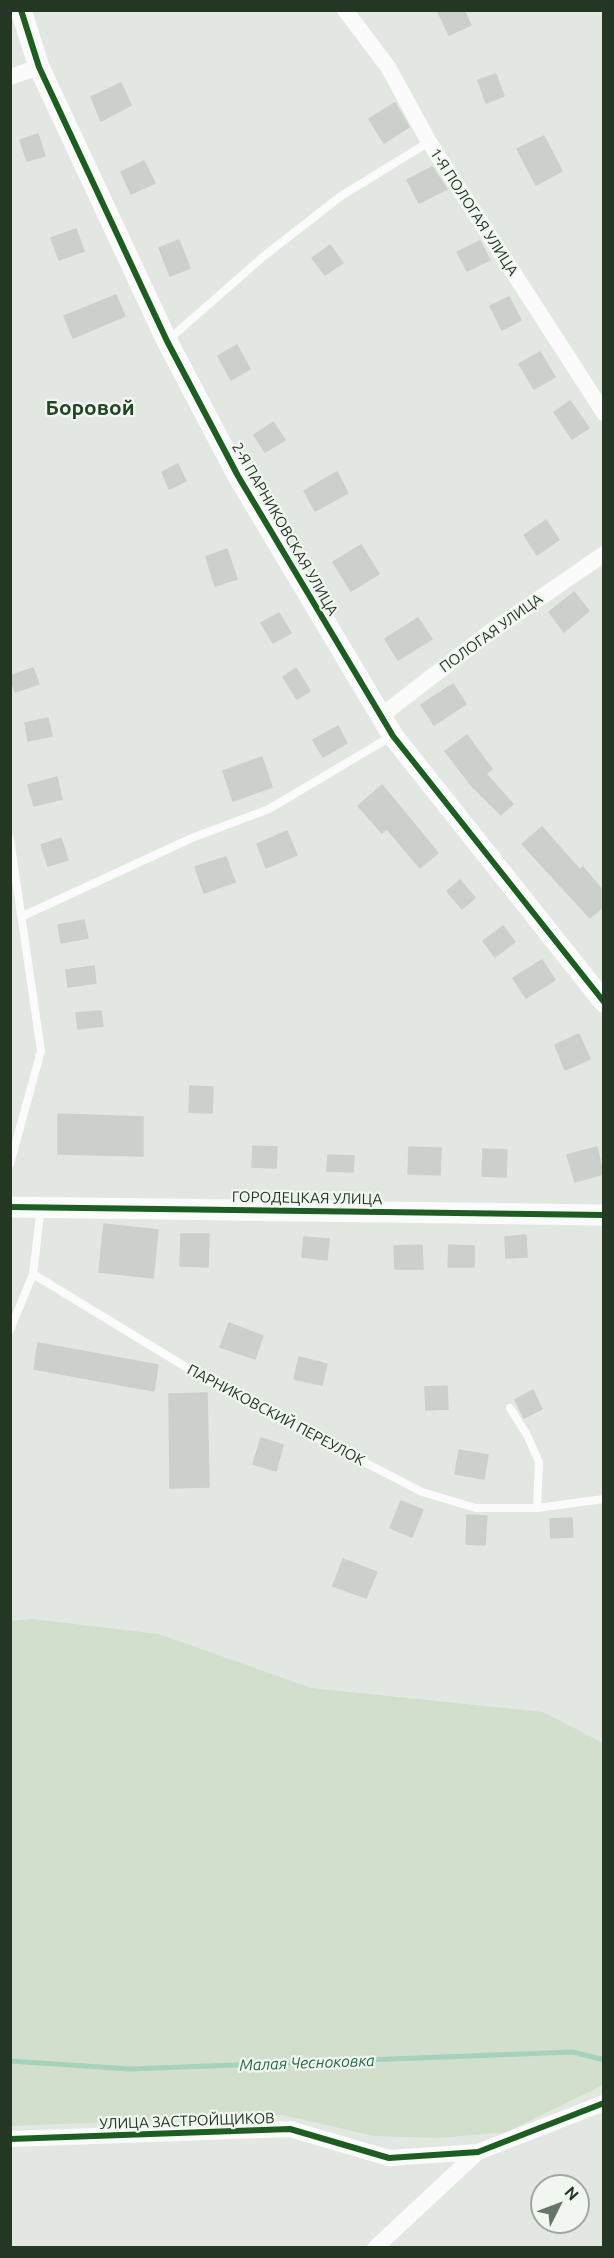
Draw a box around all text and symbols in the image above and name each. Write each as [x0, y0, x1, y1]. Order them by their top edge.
street label: 1-Я ПОЛОГАЯ УЛИЦА [426, 145, 522, 279]
district label: Боровой [45, 395, 135, 421]
street label: 2-Я ПАРНИКОВСКАЯ УЛИЦА [228, 439, 342, 619]
street label: ПОЛОГАЯ УЛИЦА [436, 590, 546, 676]
street label: ГОРОДЕЦКАЯ УЛИЦА [232, 1188, 382, 1208]
street label: ПАРНИКОВСКИЙ ПЕРЕУЛОК [184, 1360, 368, 1470]
water label: Малая Чесноковка [239, 2051, 375, 2075]
street label: УЛИЦА ЗАСТРОЙЩИКОВ [99, 2109, 275, 2133]
north arrow [530, 2174, 590, 2234]
text: N [561, 2183, 583, 2204]

